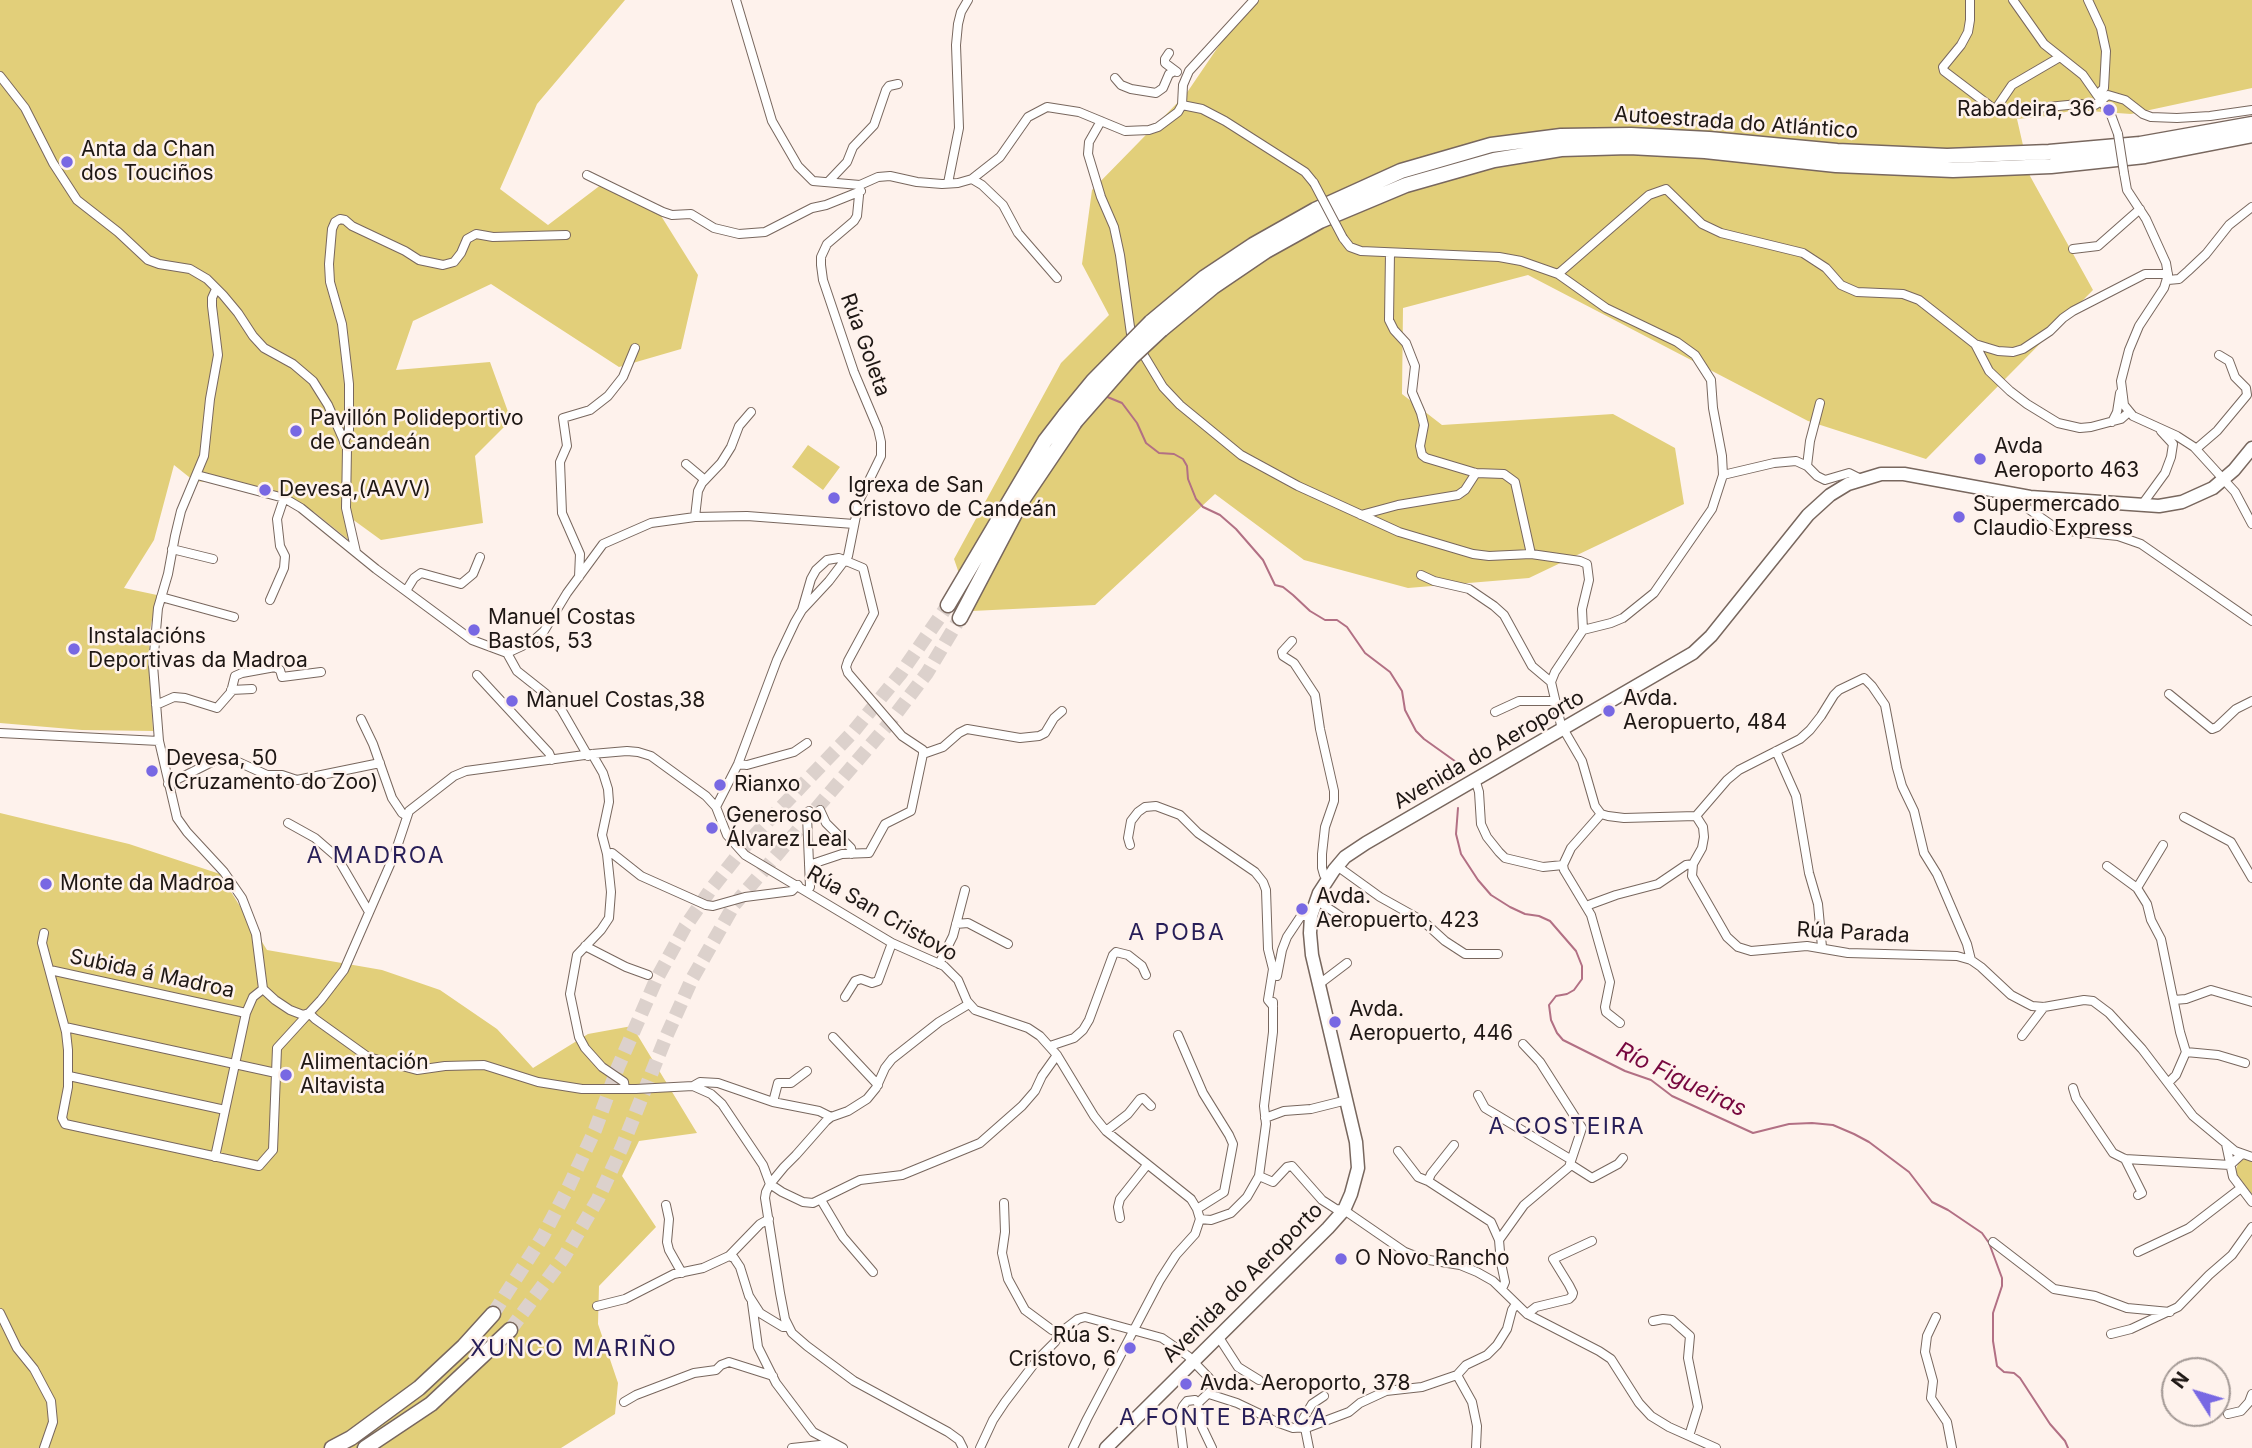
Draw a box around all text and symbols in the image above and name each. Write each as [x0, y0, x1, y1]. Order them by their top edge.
place label: Rabadeira, 36 [1957, 97, 2095, 123]
street label: Autoestrada do Atlántico [1613, 102, 1859, 144]
marker: Rabadeira, 36 [2101, 102, 2117, 118]
place label: Anta da Chan dos Touciños [81, 137, 215, 187]
marker: Anta da Chan dos Touciños [59, 154, 75, 170]
street label: Rúa Goleta [835, 290, 895, 400]
place label: Pavillón Polideportivo de Candeán [310, 406, 524, 456]
marker: Pavillón Polideportivo de Candeán [288, 423, 304, 439]
place label: Avda Aeroporto 463 [1994, 434, 2139, 484]
marker: Avda Aeroporto 463 [1972, 451, 1988, 467]
place label: Igrexa de San Cristovo de Candeán [848, 473, 1057, 523]
place label: Devesa,(AAVV) [279, 477, 431, 503]
marker: Devesa,(AAVV) [257, 482, 273, 498]
marker: Igrexa de San Cristovo de Candeán [826, 490, 842, 506]
place label: Supermercado Claudio Express [1973, 492, 2133, 542]
marker: Supermercado Claudio Express [1951, 509, 1967, 525]
place label: Manuel Costas Bastos, 53 [488, 605, 636, 655]
marker: Manuel Costas Bastos, 53 [466, 622, 482, 638]
place label: Instalacións Deportivas da Madroa [88, 624, 308, 674]
marker: Instalacións Deportivas da Madroa [66, 641, 82, 657]
street label: Avenida do Aeroporto [1389, 685, 1589, 815]
place label: Avda. Aeropuerto, 484 [1623, 686, 1787, 736]
place label: Manuel Costas,38 [526, 688, 705, 714]
marker: Manuel Costas,38 [504, 693, 520, 709]
marker: Avda. Aeropuerto, 484 [1601, 703, 1617, 719]
place label: Devesa, 50 (Cruzamento do Zoo) [166, 746, 378, 796]
marker: Devesa, 50 (Cruzamento do Zoo) [144, 763, 160, 779]
place label: Rianxo [734, 772, 800, 798]
marker: Rianxo [712, 777, 728, 793]
place label: Generoso Álvarez Leal [726, 803, 847, 853]
marker: Generoso Álvarez Leal [704, 820, 720, 836]
district label: A MADROA [307, 842, 445, 870]
street label: Rúa San Cristovo [802, 861, 962, 967]
place label: Monte da Madroa [60, 871, 235, 897]
marker: Monte da Madroa [38, 876, 54, 892]
place label: Avda. Aeropuerto, 423 [1316, 884, 1479, 934]
marker: Avda. Aeropuerto, 423 [1294, 901, 1310, 917]
street label: Rúa Parada [1796, 917, 1910, 949]
district label: A POBA [1129, 919, 1225, 947]
street label: Subida á Madroa [67, 944, 237, 1004]
place label: Avda. Aeropuerto, 446 [1349, 997, 1513, 1047]
marker: Avda. Aeropuerto, 446 [1327, 1014, 1343, 1030]
water label: Río Figueiras [1612, 1037, 1750, 1123]
place label: Alimentación Altavista [300, 1050, 429, 1100]
marker: Alimentación Altavista [278, 1067, 294, 1083]
district label: A COSTEIRA [1490, 1113, 1644, 1141]
street label: Avenida do Aeroporto [1158, 1198, 1328, 1368]
place label: O Novo Rancho [1355, 1246, 1509, 1272]
marker: O Novo Rancho [1333, 1251, 1349, 1267]
place label: Rúa S. Cristovo, 6 [1008, 1323, 1116, 1373]
district label: XUNCO MARIÑO [472, 1335, 676, 1363]
marker: Rúa S. Cristovo, 6 [1122, 1340, 1138, 1356]
north arrow [2161, 1357, 2231, 1427]
text: N [2167, 1368, 2194, 1393]
place label: Avda. Aeroporto, 378 [1200, 1371, 1410, 1397]
marker: Avda. Aeroporto, 378 [1178, 1376, 1194, 1392]
district label: A FONTE BARCA [1121, 1404, 1327, 1432]

